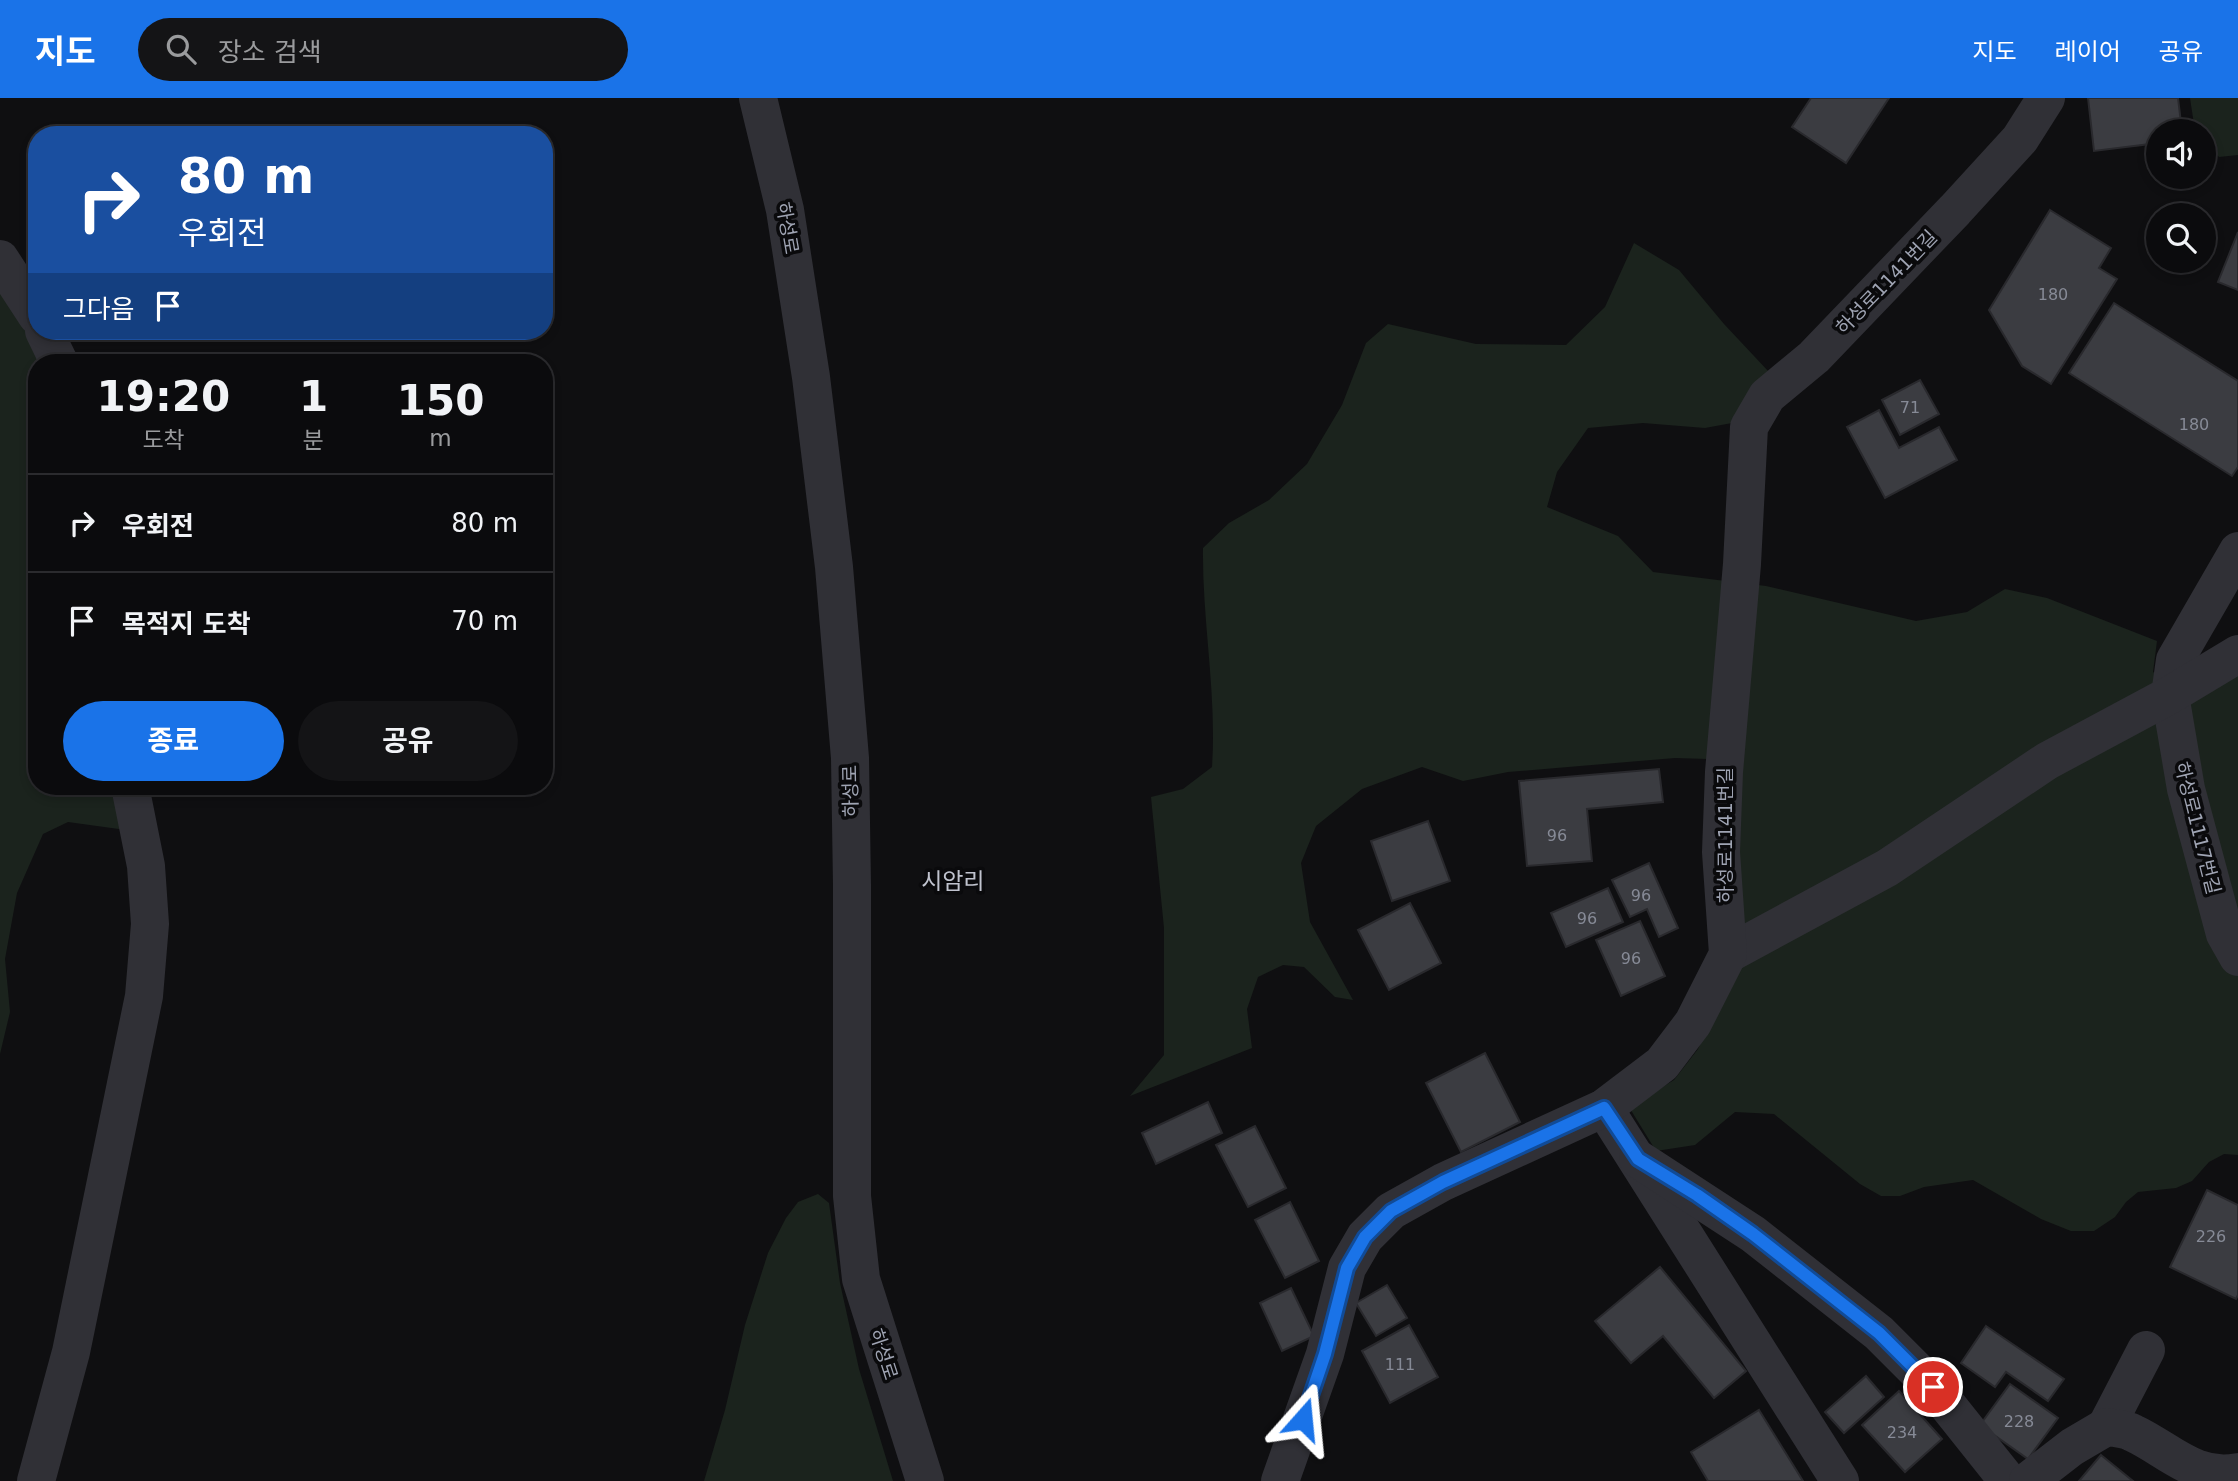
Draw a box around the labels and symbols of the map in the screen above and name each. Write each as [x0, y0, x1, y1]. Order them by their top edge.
street label: 하성로 [773, 200, 803, 256]
street label: 하성로1141번길 [1831, 226, 1941, 338]
house number: 180 [2038, 285, 2068, 304]
house number: 71 [1900, 398, 1920, 417]
house number: 180 [2179, 415, 2209, 434]
street label: 하성로1117번길 [2171, 759, 2225, 897]
street label: 하성로 [839, 765, 861, 817]
street label: 하성로1141번길 [1714, 767, 1736, 903]
house number: 96 [1547, 826, 1567, 845]
district label: 시암리 [921, 868, 985, 894]
house number: 96 [1631, 886, 1651, 905]
house number: 96 [1577, 909, 1597, 928]
house number: 96 [1621, 949, 1641, 968]
house number: 226 [2196, 1227, 2226, 1246]
street label: 하성로 [865, 1326, 903, 1382]
house number: 111 [1385, 1355, 1415, 1374]
pin [1903, 1357, 1963, 1417]
position arrow [1266, 1382, 1340, 1456]
house number: 228 [2004, 1412, 2034, 1431]
house number: 234 [1887, 1423, 1917, 1442]

